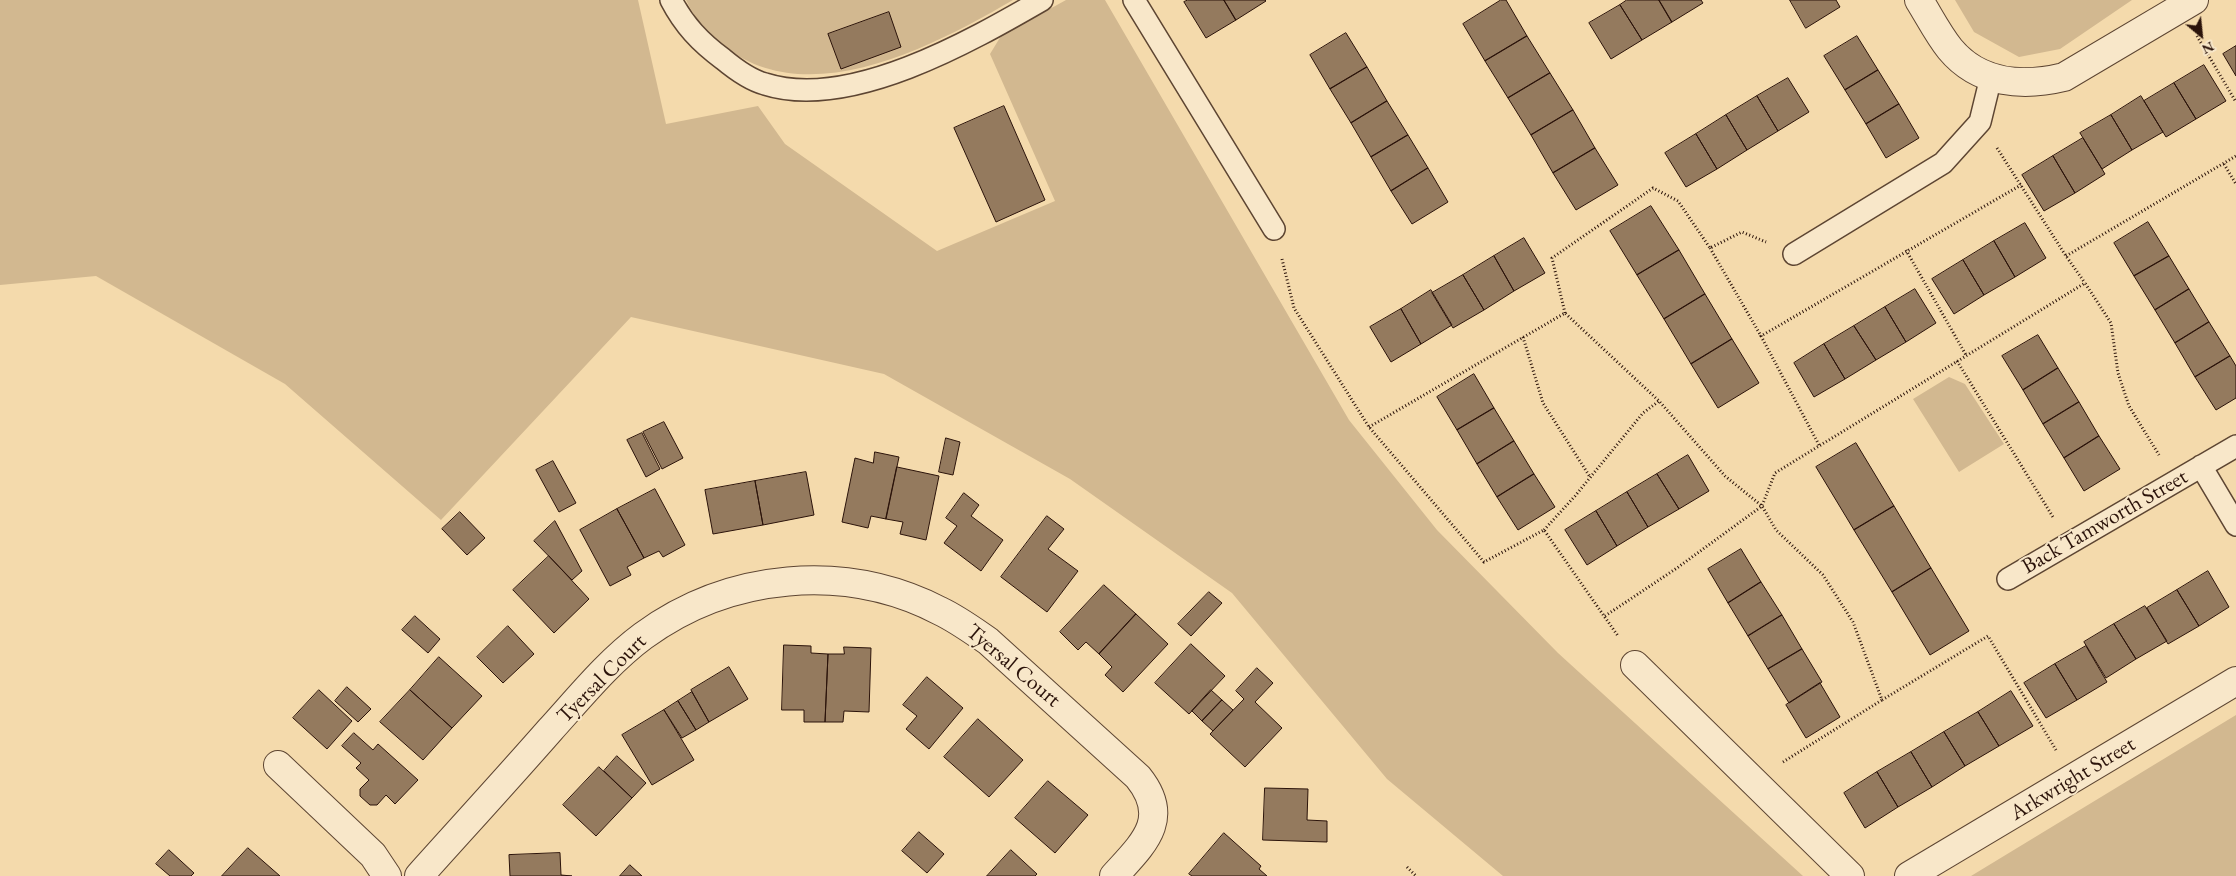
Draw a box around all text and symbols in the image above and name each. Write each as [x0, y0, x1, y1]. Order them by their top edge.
north arrow [2176, 10, 2226, 60]
text: N [2199, 38, 2217, 59]
street label: Back Tamworth Street [2017, 464, 2193, 580]
street label: Tyersal Court [960, 619, 1066, 713]
street label: Tyersal Court [552, 629, 652, 729]
street label: Arkwright Street [2006, 731, 2140, 827]

